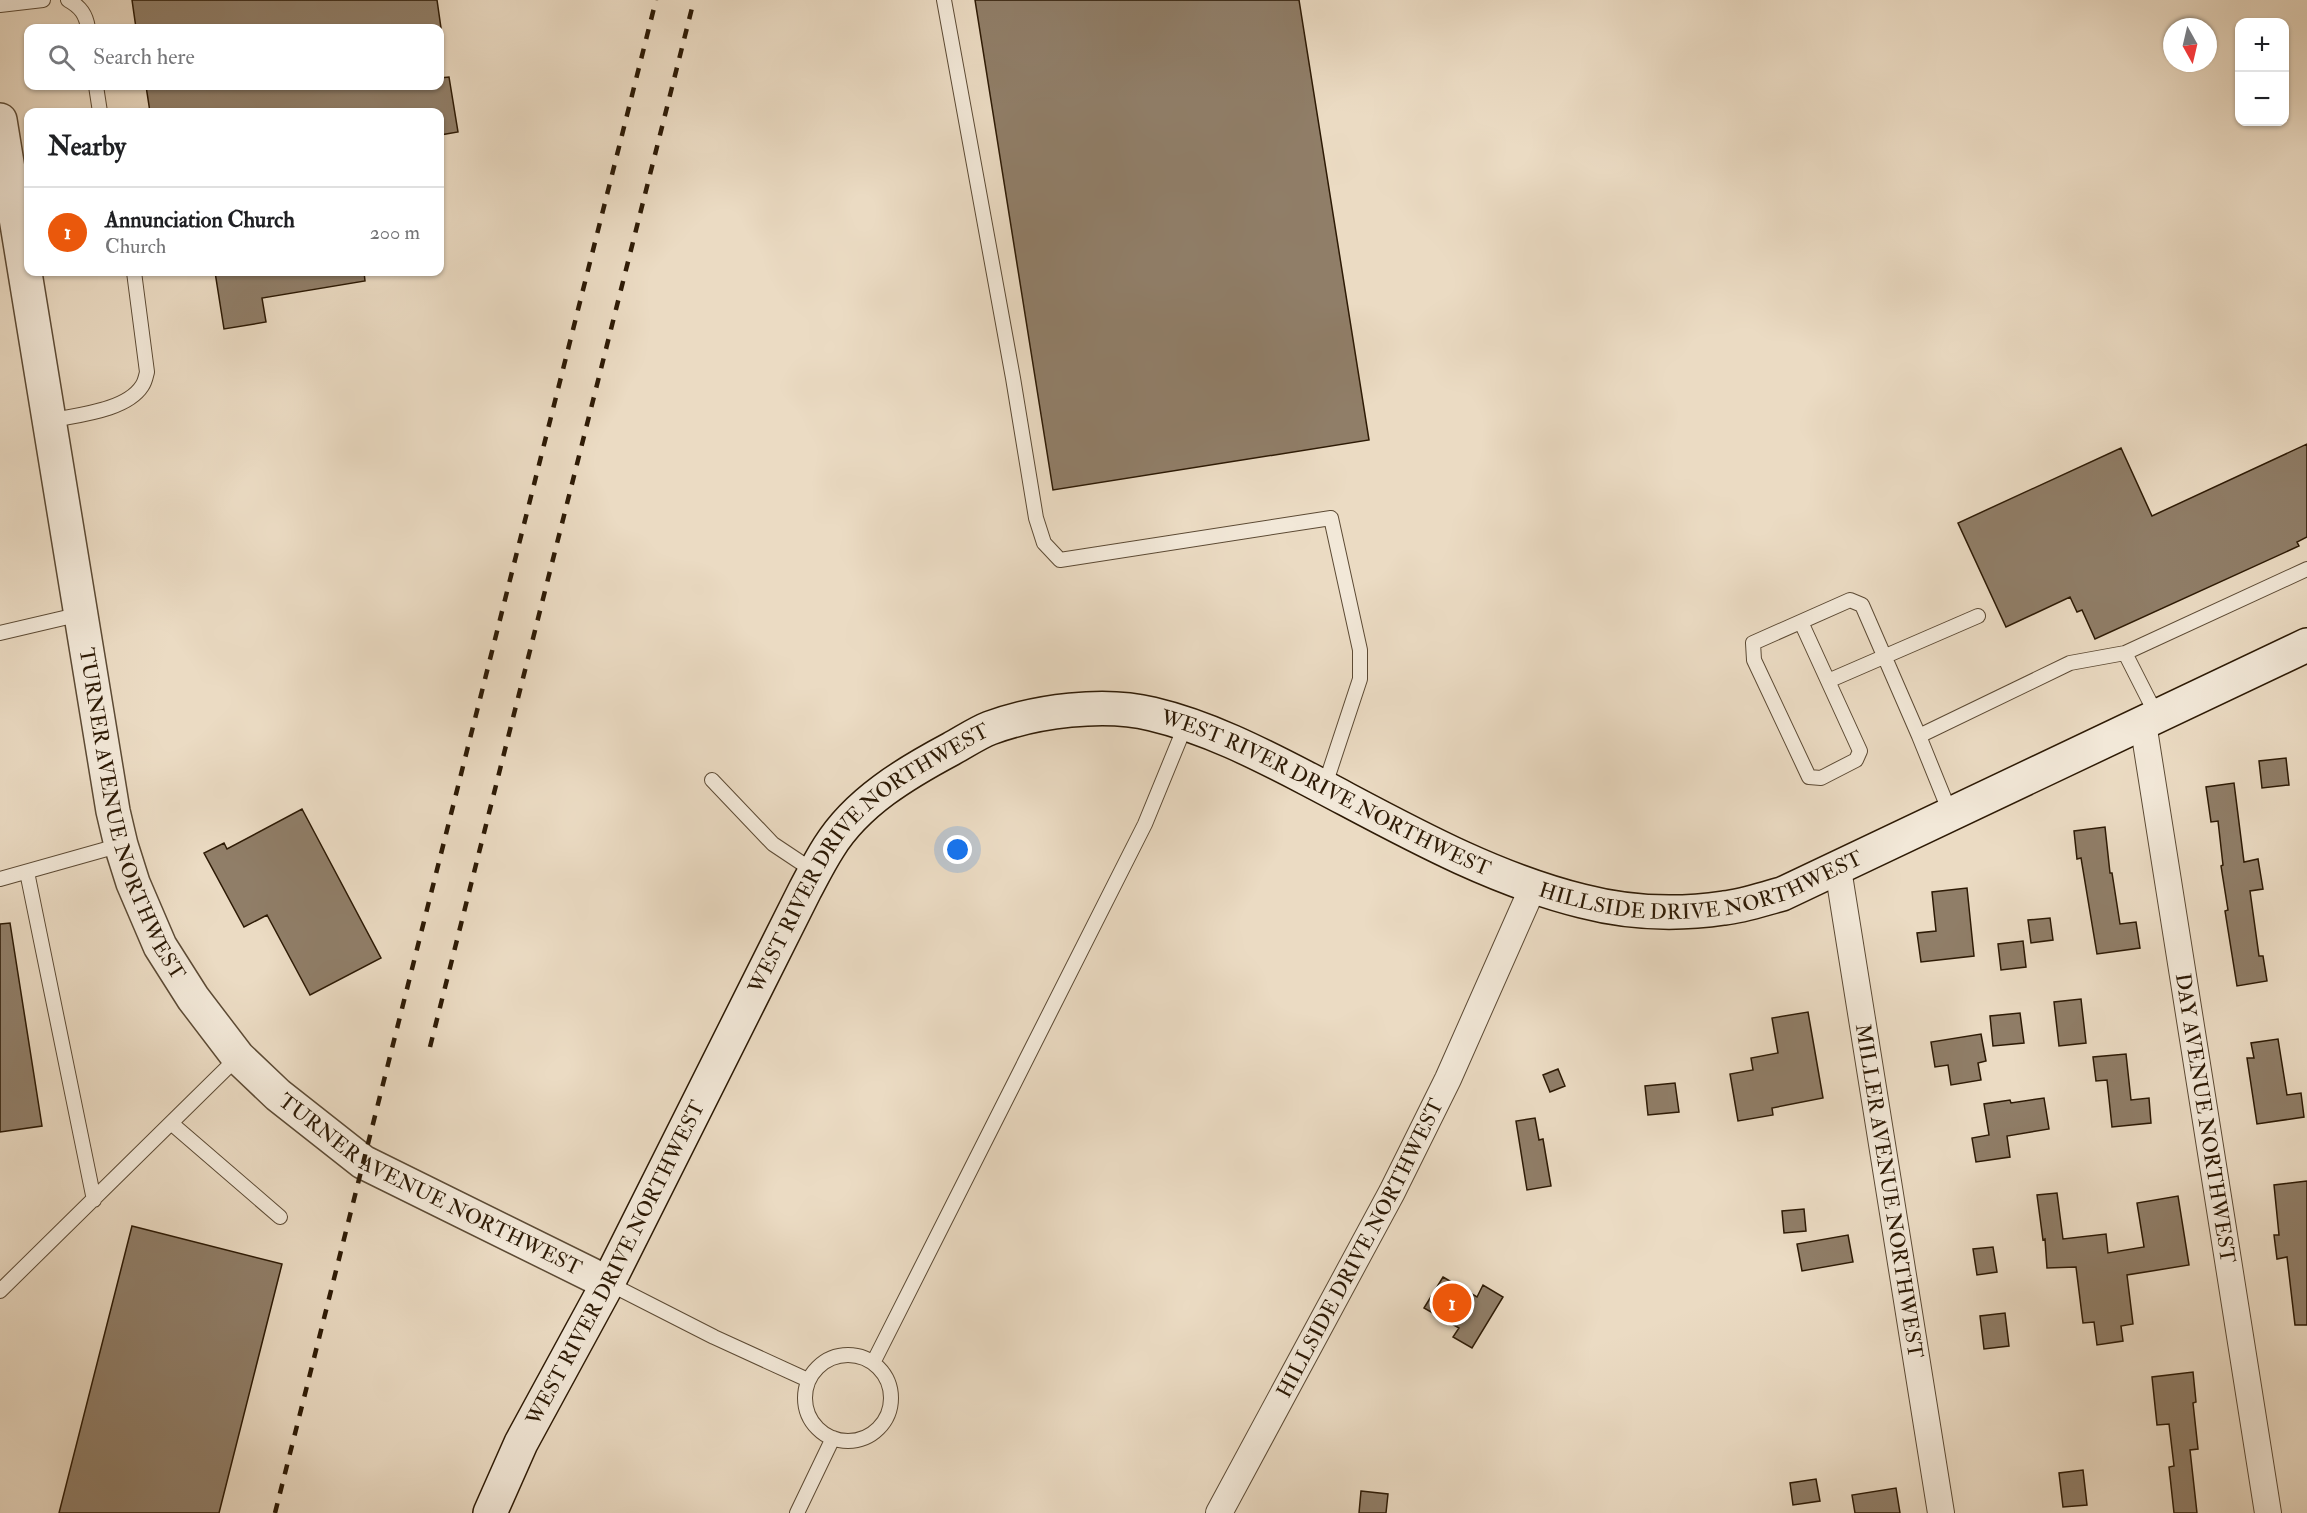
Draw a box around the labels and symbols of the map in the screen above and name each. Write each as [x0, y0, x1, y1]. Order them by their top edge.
north arrow [2163, 18, 2217, 72]
street label: TURNER AVENUE NORTHWEST [73, 646, 192, 985]
street label: WEST RIVER DRIVE NORTHWEST [1157, 703, 1495, 882]
street label: WEST RIVER DRIVE NORTHWEST [742, 717, 994, 998]
your location [943, 835, 972, 864]
street label: HILLSIDE DRIVE NORTHWEST [1536, 844, 1867, 926]
street label: DAY AVENUE NORTHWEST [2169, 971, 2242, 1265]
street label: MILLER AVENUE NORTHWEST [1849, 1022, 1930, 1361]
street label: TURNER AVENUE NORTHWEST [273, 1087, 587, 1282]
street label: HILLSIDE DRIVE NORTHWEST [1270, 1094, 1450, 1402]
street label: WEST RIVER DRIVE NORTHWEST [519, 1096, 711, 1431]
pin: 1 [1432, 1280, 1472, 1326]

